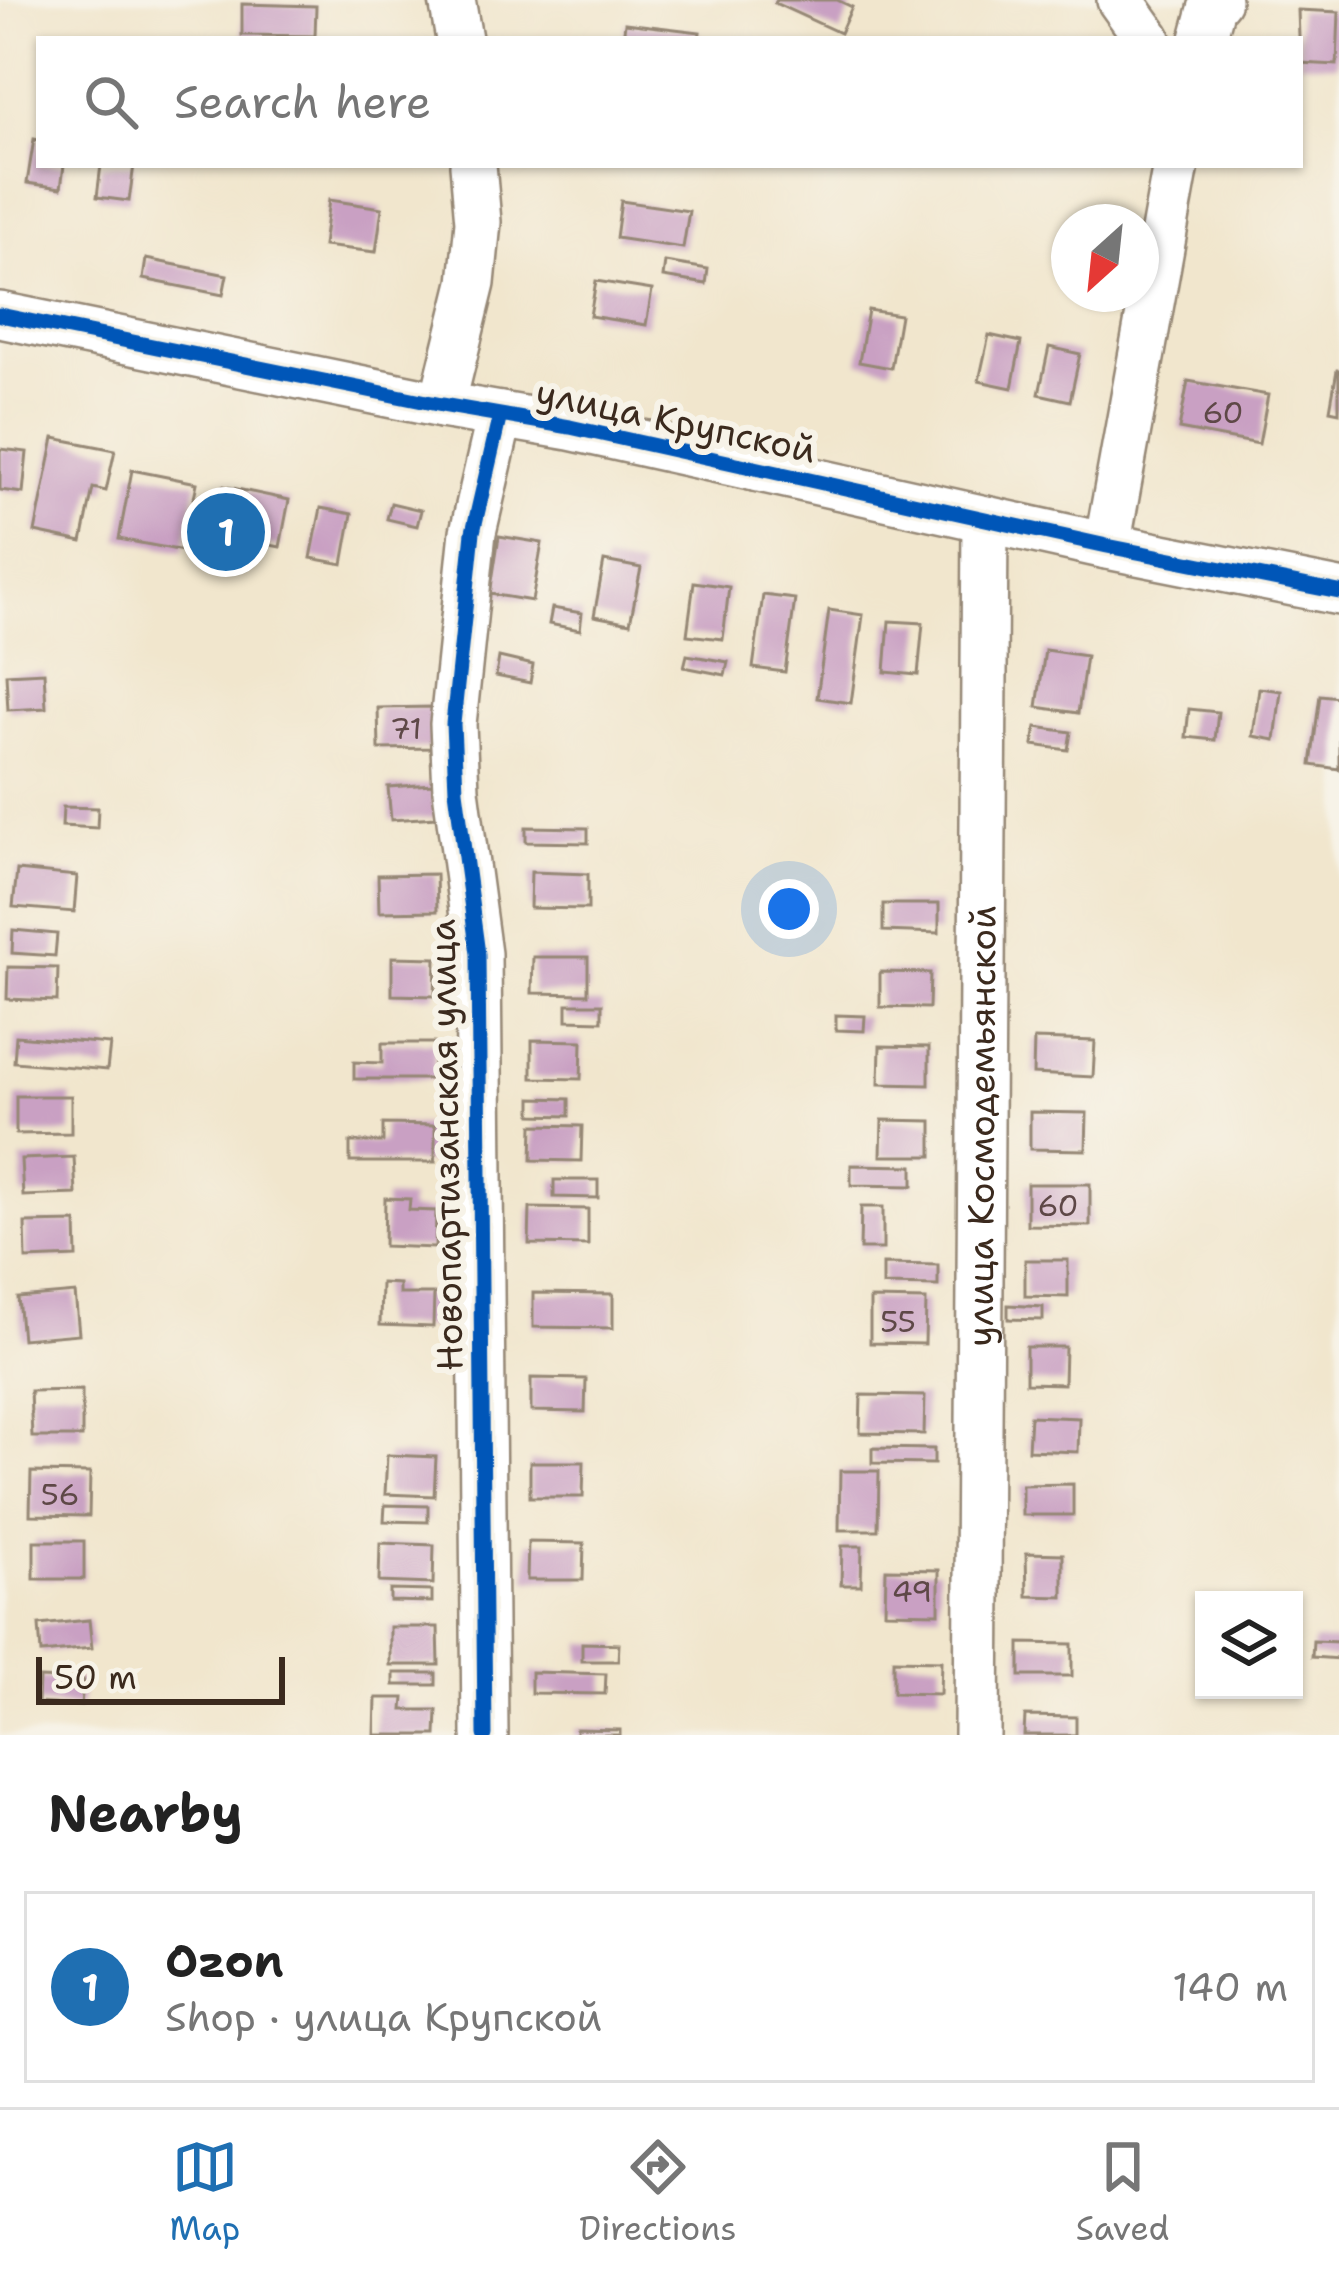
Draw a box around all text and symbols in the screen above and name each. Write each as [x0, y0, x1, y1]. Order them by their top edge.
search box [36, 36, 1303, 168]
icon: search [78, 69, 144, 135]
text: Search here [174, 72, 431, 132]
north arrow [1051, 204, 1159, 312]
street label: улица Крупской [532, 367, 820, 475]
house number: 60 [1202, 392, 1244, 433]
pin: 1 [187, 487, 265, 577]
house number: 71 [390, 708, 422, 749]
your location [759, 879, 819, 939]
street label: улица Космодемьянской [955, 905, 1007, 1347]
street label: Новопартизанская улица [418, 919, 474, 1371]
house number: 60 [1037, 1185, 1079, 1226]
house number: 55 [880, 1301, 916, 1342]
house number: 56 [41, 1474, 79, 1515]
house number: 49 [892, 1571, 932, 1612]
map controls [1195, 1591, 1303, 1699]
button: layers [1195, 1591, 1303, 1699]
scale bar [36, 1651, 285, 1704]
text: 50 m [54, 1655, 137, 1700]
text: Nearby [48, 1779, 243, 1847]
text: Ozon [165, 1931, 284, 1991]
text: 1 [81, 1961, 99, 2013]
text: 140 m [1172, 1961, 1288, 2013]
text: Shop · улица Крупской [165, 1991, 602, 2043]
tab: Map [170, 2134, 240, 2251]
tab: Directions [579, 2134, 737, 2251]
tab: Saved [1076, 2134, 1169, 2251]

